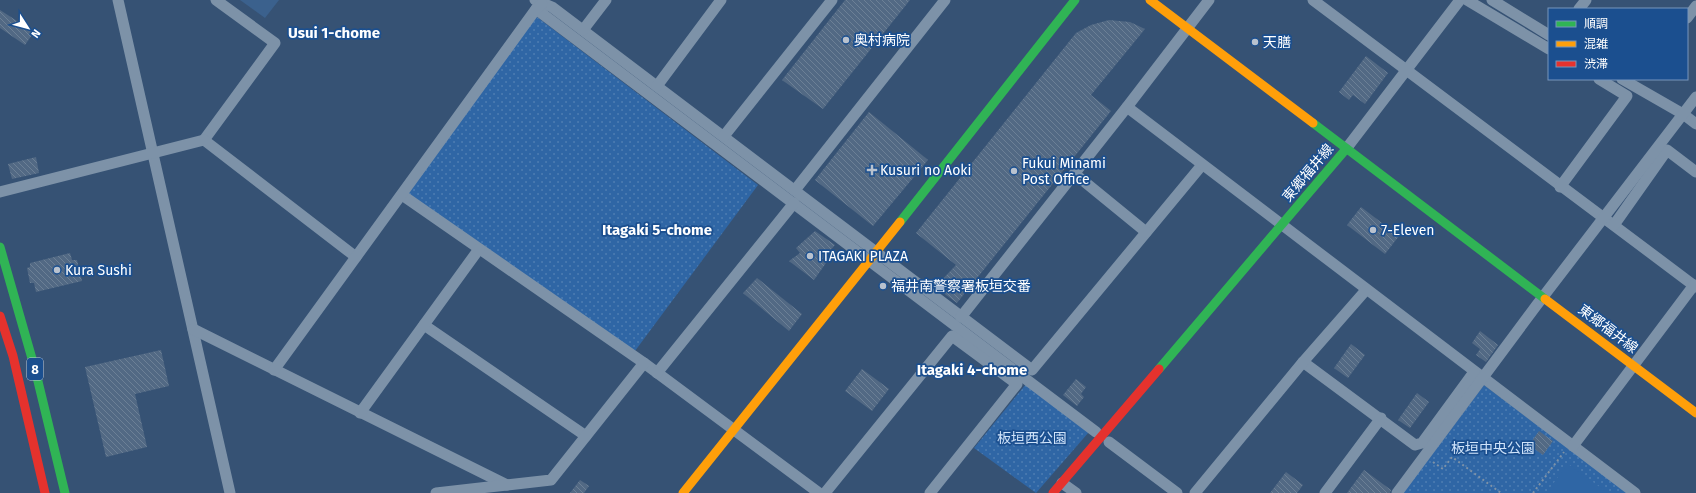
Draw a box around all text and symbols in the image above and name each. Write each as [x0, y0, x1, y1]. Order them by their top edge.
north arrow [8, 8, 48, 48]
legend [1548, 8, 1688, 80]
text: 順調 [1584, 17, 1608, 31]
district label: Usui 1-chome [288, 24, 380, 42]
text: N [28, 27, 43, 40]
place label: 奥村病院 [854, 32, 910, 49]
place label: 天膳 [1263, 34, 1291, 51]
marker: 奥村病院 [841, 35, 851, 45]
marker: 天膳 [1250, 37, 1260, 47]
text: 混雑 [1584, 37, 1608, 51]
text: 渋滞 [1584, 57, 1608, 71]
street label: 東郷福井線 [1279, 141, 1337, 205]
place label: Fukui Minami Post Office [1022, 155, 1106, 188]
place label: Kusuri no Aoki [880, 162, 971, 179]
marker: Kusuri no Aoki [867, 165, 877, 175]
marker: Fukui Minami Post Office [1009, 166, 1019, 176]
district label: Itagaki 5-chome [602, 221, 712, 239]
place label: 7-Eleven [1381, 222, 1435, 239]
marker: 7-Eleven [1368, 225, 1378, 235]
place label: ITAGAKI PLAZA [818, 248, 908, 265]
marker: ITAGAKI PLAZA [805, 251, 815, 261]
place label: Kura Sushi [65, 262, 132, 279]
marker: Kura Sushi [52, 265, 62, 275]
place label: 福井南警察署板垣交番 [891, 278, 1031, 295]
marker: 福井南警察署板垣交番 [878, 281, 888, 291]
street label: 東郷福井線 [1575, 301, 1641, 357]
road number: 8 [27, 358, 43, 380]
district label: Itagaki 4-chome [917, 361, 1027, 379]
park label: 板垣西公園 [997, 430, 1067, 447]
park label: 板垣中央公園 [1451, 440, 1535, 457]

